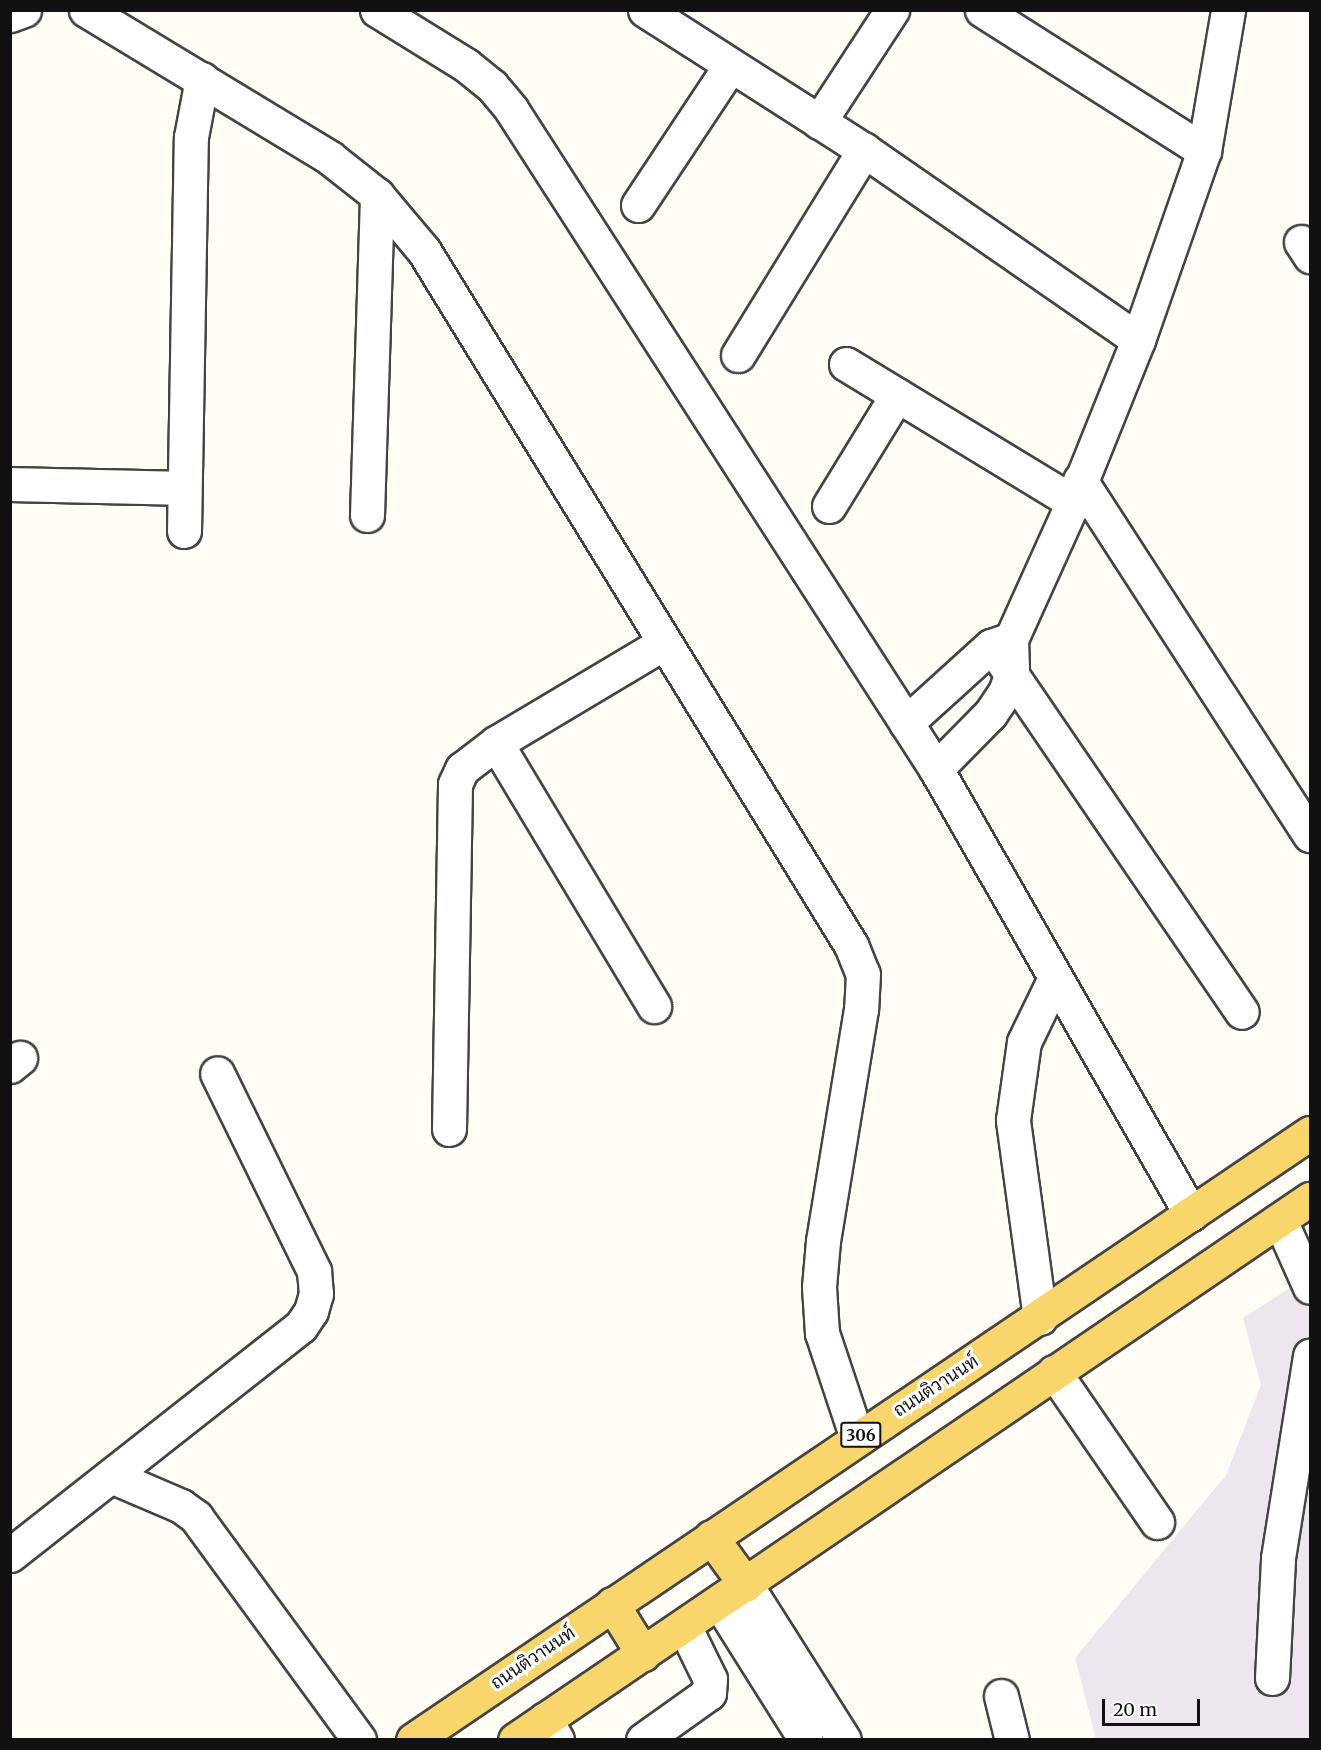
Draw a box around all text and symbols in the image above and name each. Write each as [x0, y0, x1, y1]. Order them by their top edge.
street label: ถนนติวานนท์ [889, 1351, 983, 1421]
road number: 306 [840, 1422, 882, 1448]
street label: ถนนติวานนท์ [487, 1622, 579, 1694]
scale bar [1105, 1687, 1202, 1725]
text: 20 m [1113, 1698, 1157, 1721]

